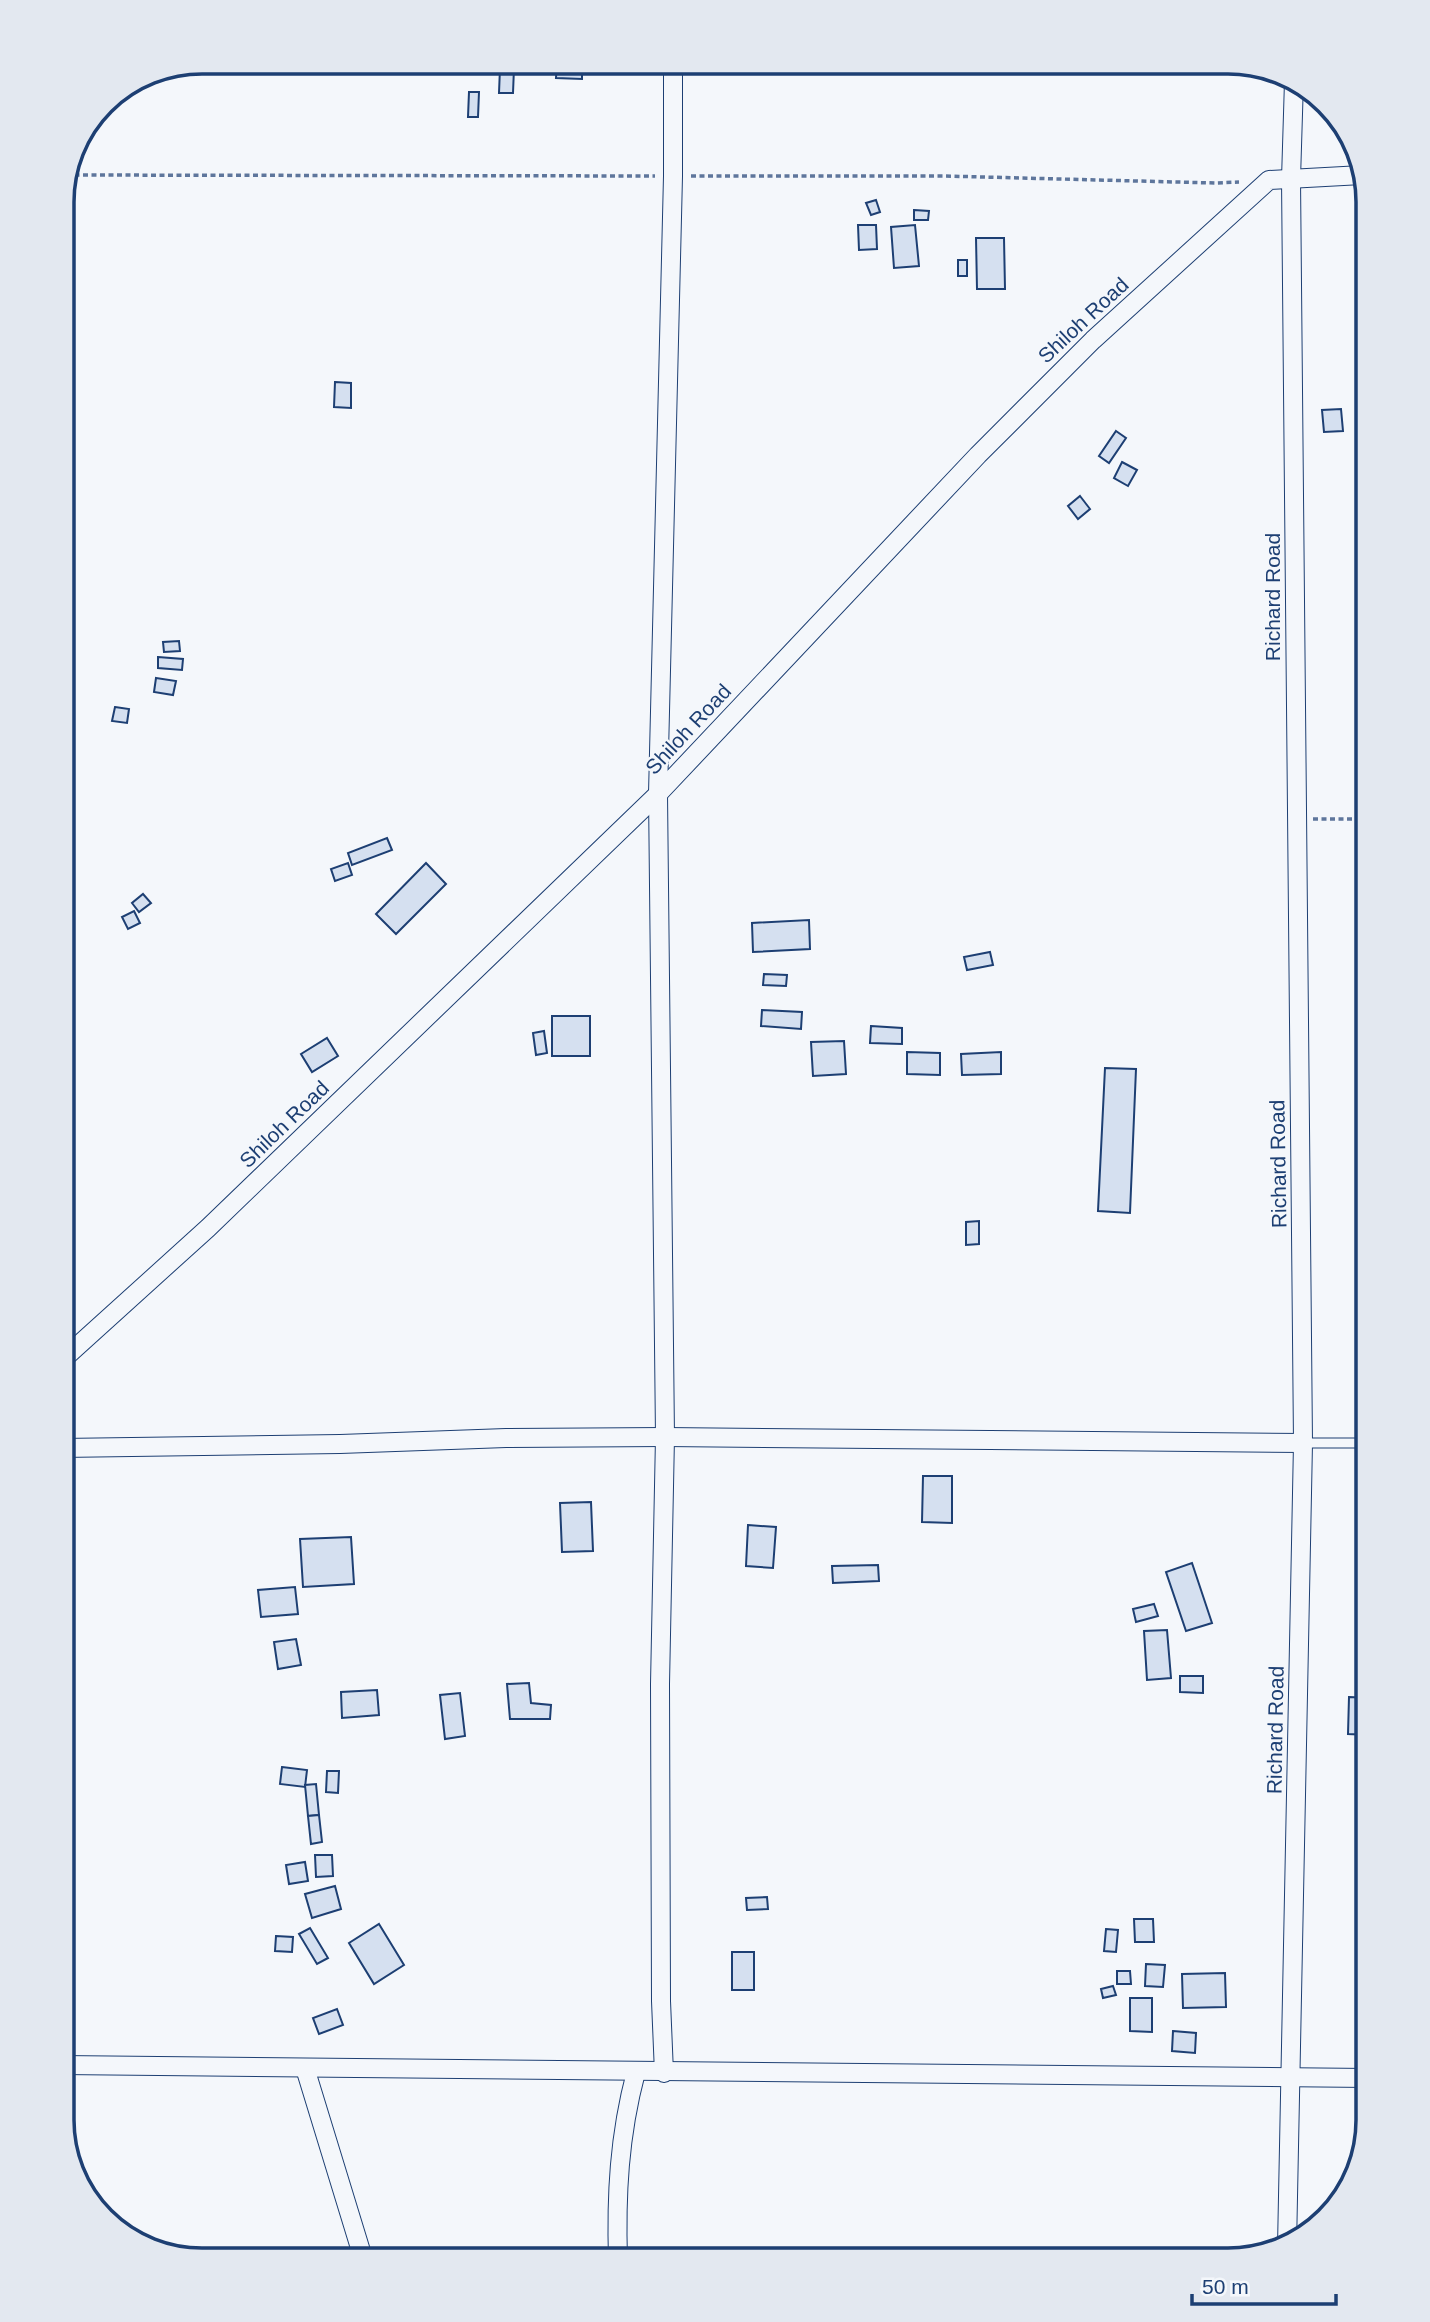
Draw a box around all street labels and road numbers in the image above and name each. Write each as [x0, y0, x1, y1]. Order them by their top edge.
street label: Shiloh Road [1033, 273, 1133, 367]
street label: Richard Road [1261, 533, 1284, 661]
street label: Shiloh Road [641, 679, 735, 779]
street label: Shiloh Road [235, 1076, 333, 1172]
street label: Richard Road [1265, 1100, 1291, 1228]
street label: Richard Road [1262, 1666, 1288, 1794]

